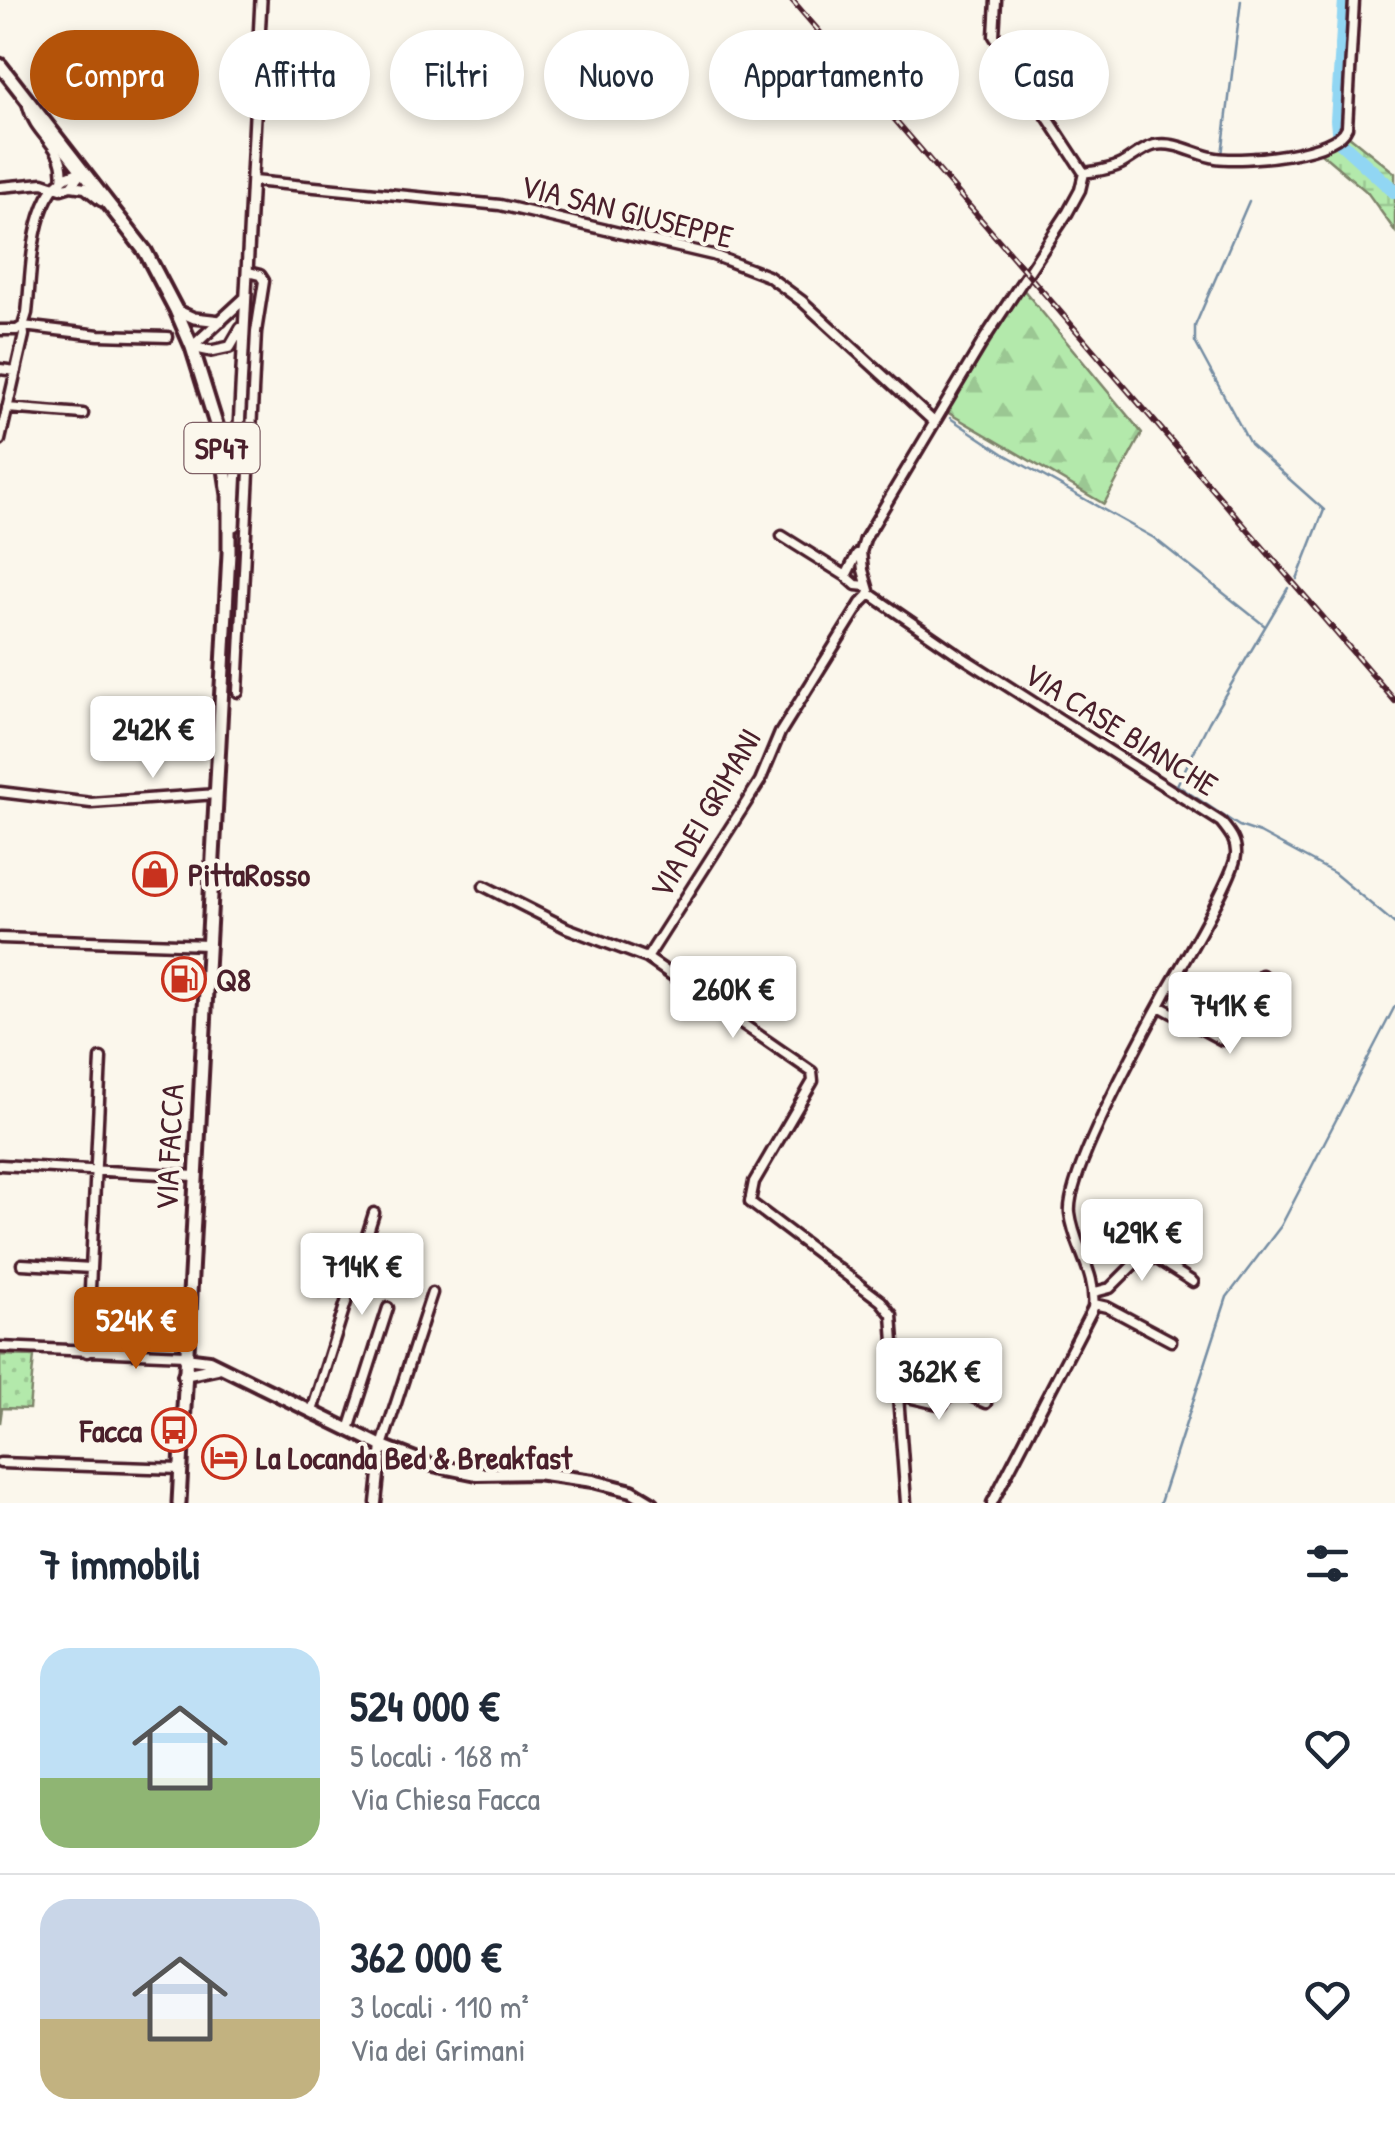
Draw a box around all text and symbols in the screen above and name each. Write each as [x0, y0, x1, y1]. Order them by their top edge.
chip: Compra [30, 30, 199, 120]
chip: Affitta [219, 30, 370, 120]
chip: Filtri [390, 30, 524, 120]
chip: Nuovo [544, 30, 689, 120]
chip: Appartamento [709, 30, 959, 120]
chip: Casa [979, 30, 1109, 120]
street label: VIA SAN GIUSEPPE [516, 164, 738, 258]
road number: SP47 [184, 423, 260, 473]
street label: VIA CASE BIANCHE [1016, 652, 1226, 806]
pin: 242K € [72, 696, 234, 781]
text: 242K € [112, 707, 194, 750]
street label: VIA DEI GRIMANI [639, 720, 771, 906]
shop icon: PittaRosso [132, 851, 178, 897]
place label: PittaRosso [188, 853, 310, 896]
fuel station icon: Q8 [161, 956, 207, 1002]
pin: 260K € [652, 956, 814, 1041]
place label: Q8 [216, 958, 251, 1001]
text: 260K € [692, 967, 774, 1010]
pin: 741K € [1149, 972, 1311, 1057]
text: 741K € [1191, 983, 1269, 1026]
street label: VIA FACCA [144, 1082, 194, 1211]
pin: 429K € [1061, 1199, 1223, 1284]
text: 429K € [1103, 1210, 1181, 1253]
pin: 714K € [281, 1233, 443, 1318]
text: 714K € [323, 1244, 401, 1287]
pin: 524K € [55, 1287, 217, 1372]
text: 524K € [96, 1298, 176, 1341]
pin: 362K € [858, 1338, 1020, 1423]
text: 362K € [898, 1349, 980, 1392]
bus stop icon: Facca [151, 1407, 197, 1453]
place label: Facca [79, 1409, 142, 1452]
hotel icon: La Locanda Bed & Breakfast [201, 1434, 247, 1480]
place label: La Locanda Bed & Breakfast [256, 1436, 573, 1479]
text: 7 immobili [40, 1535, 201, 1592]
icon: filters [1300, 1536, 1355, 1591]
text: 524 000 € [350, 1677, 499, 1734]
icon: home [120, 1688, 240, 1808]
icon: heart [1300, 1721, 1355, 1776]
text: 5 locali · 168 m² [350, 1734, 529, 1777]
text: Via Chiesa Facca [350, 1777, 540, 1820]
text: 362 000 € [350, 1928, 501, 1985]
icon: home [120, 1939, 240, 2059]
icon: heart [1300, 1972, 1355, 2027]
text: 3 locali · 110 m² [350, 1985, 529, 2028]
text: Via dei Grimani [350, 2028, 526, 2071]

